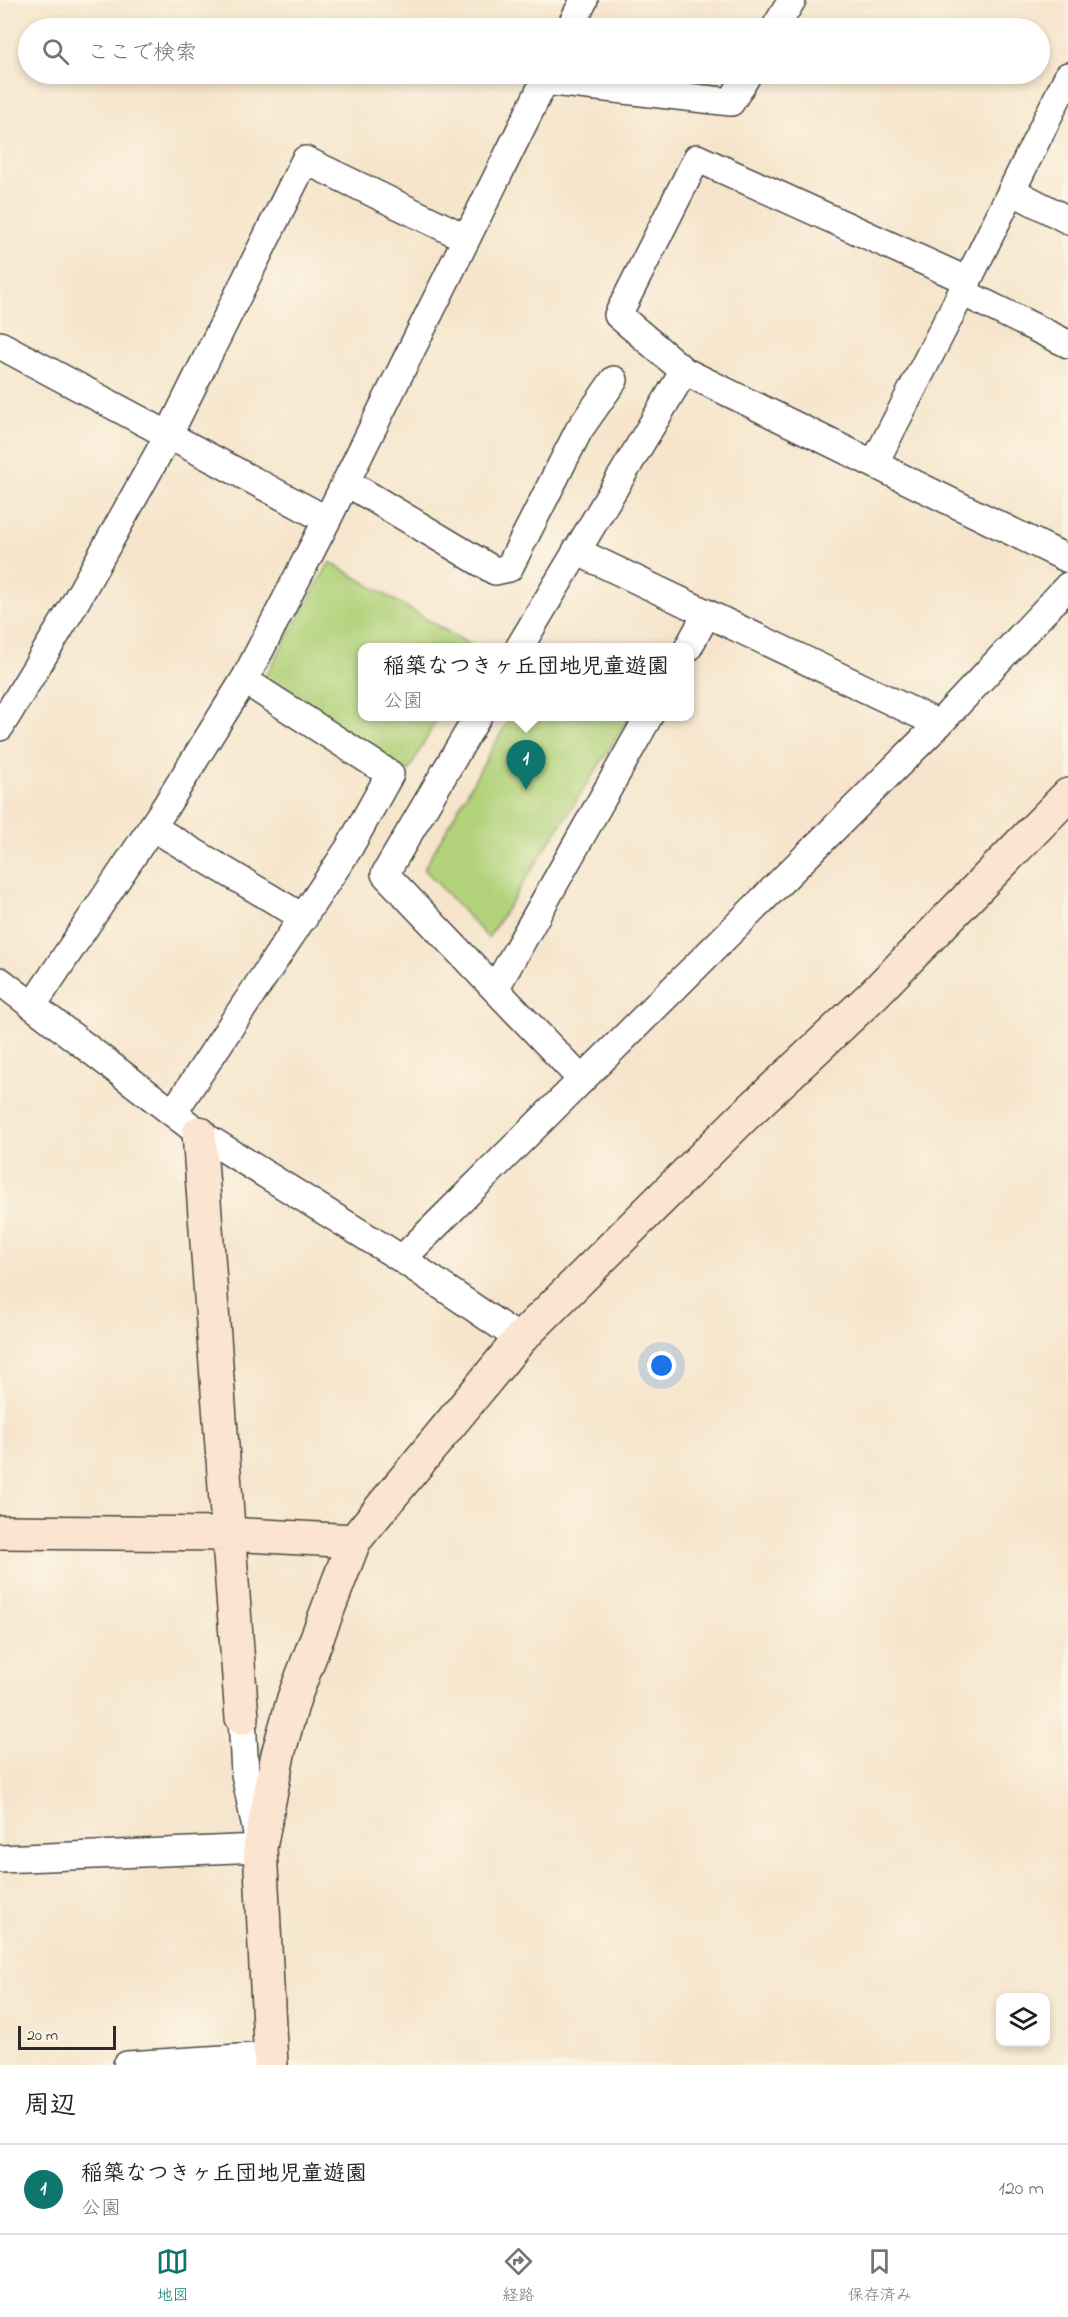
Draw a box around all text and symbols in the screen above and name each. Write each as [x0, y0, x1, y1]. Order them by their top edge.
search box [18, 18, 1050, 84]
icon: search [39, 35, 72, 68]
text: ここで検索 [87, 38, 197, 70]
popup [358, 643, 694, 721]
text: 稲築なつきヶ丘団地児童遊園 [383, 652, 669, 684]
text: 公園 [383, 688, 423, 717]
pin: 1 [506, 740, 546, 790]
your location [647, 1351, 676, 1380]
map controls [996, 1993, 1050, 2047]
button: layers [996, 1993, 1050, 2047]
scale bar [18, 2023, 116, 2050]
text: 20 m [27, 2024, 58, 2048]
text: 周辺 [24, 2088, 76, 2126]
text: 稲築なつきヶ丘団地児童遊園 [81, 2159, 367, 2191]
text: 1 [40, 2175, 47, 2204]
text: 120 m [999, 2175, 1044, 2204]
text: 公園 [81, 2195, 121, 2224]
tab: 地図 [156, 2245, 189, 2308]
tab: 経路 [502, 2245, 535, 2308]
tab: 保存済み [848, 2245, 912, 2308]

